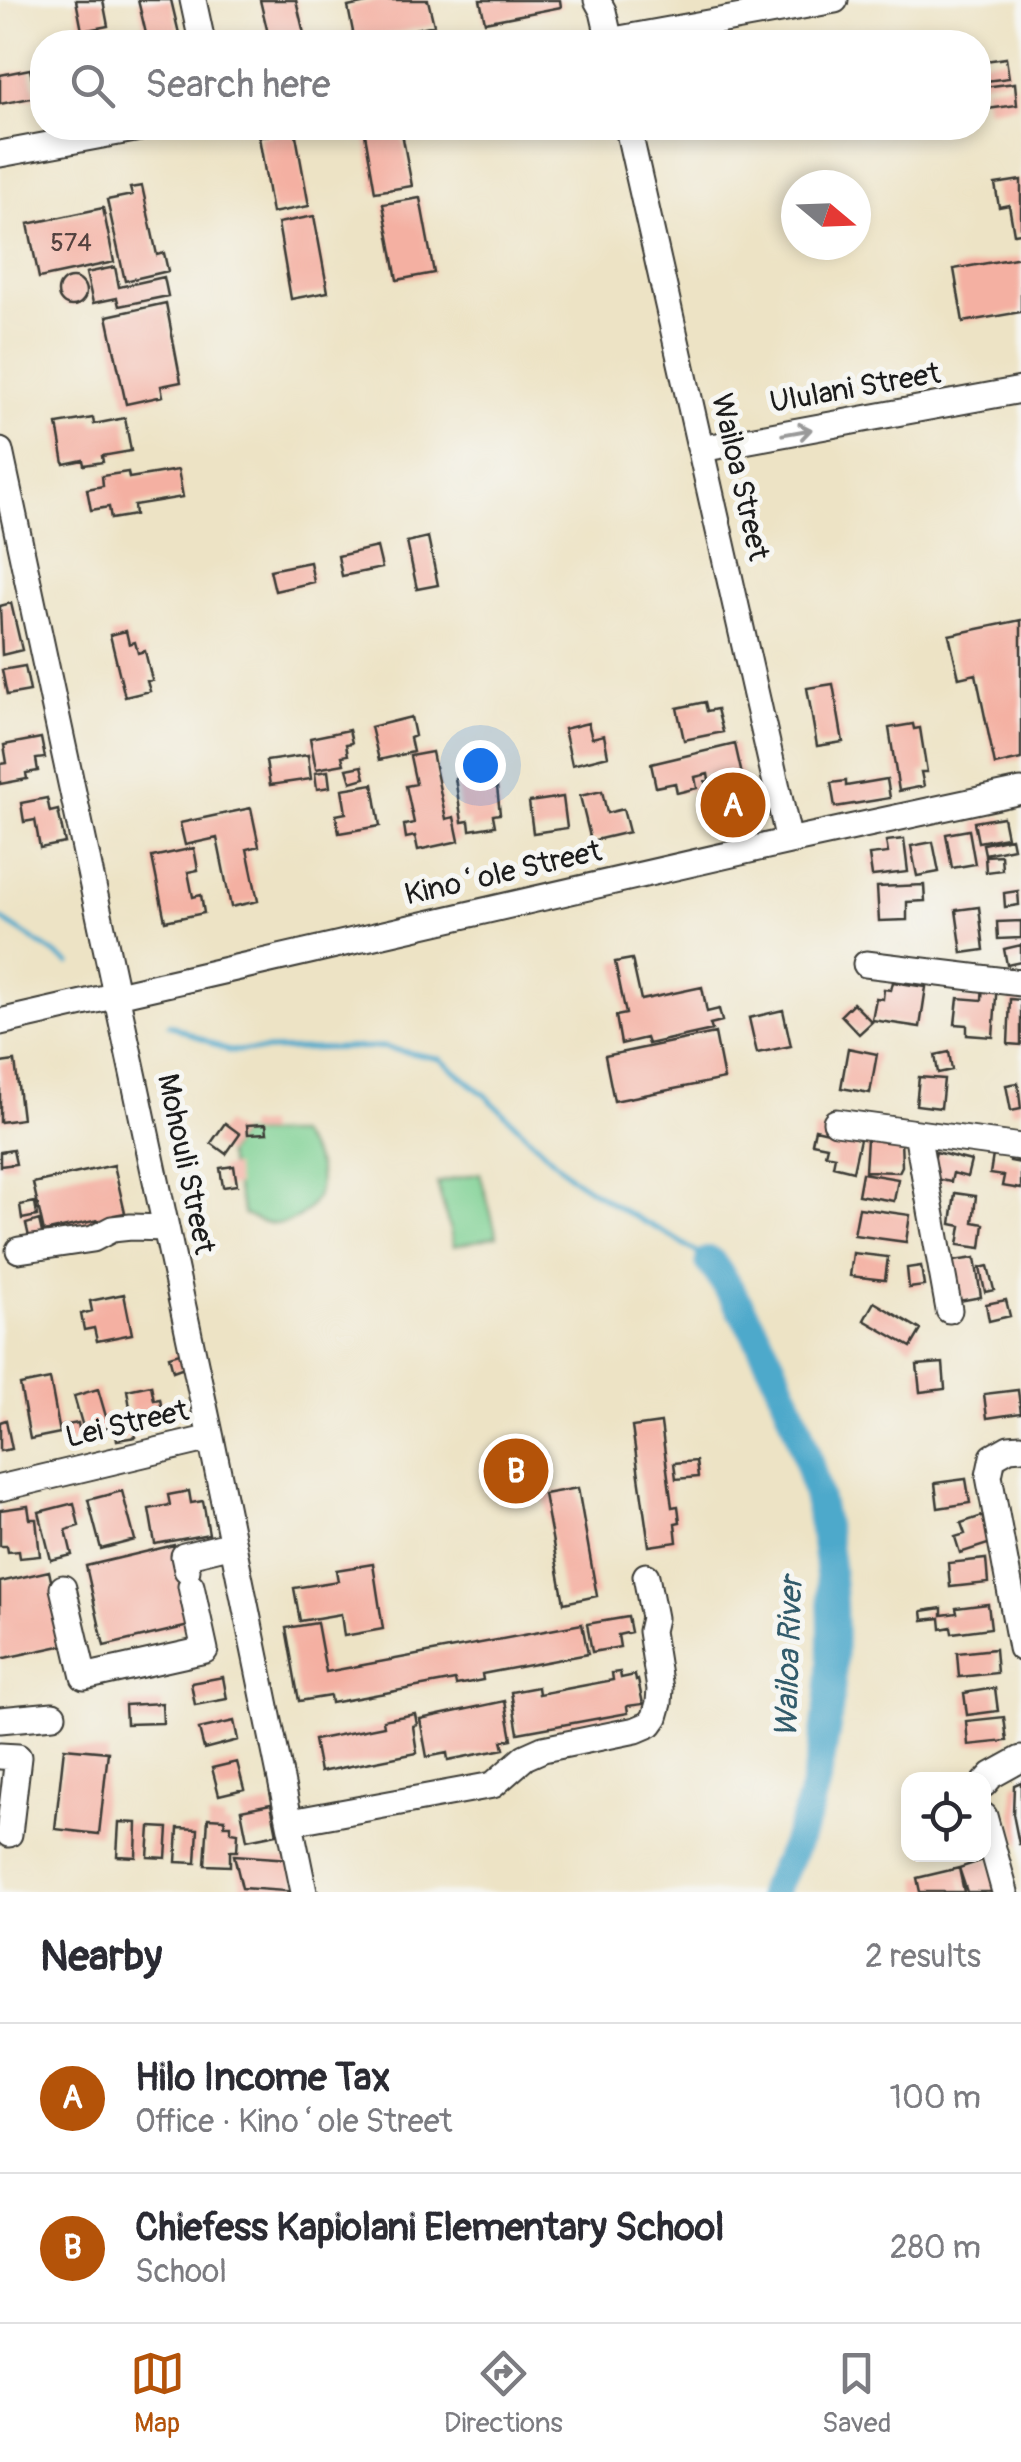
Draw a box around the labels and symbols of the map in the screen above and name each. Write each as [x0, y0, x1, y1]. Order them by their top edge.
north arrow [781, 170, 871, 260]
house number: 574 [50, 228, 92, 259]
street label: Ululani Street [767, 355, 944, 421]
street label: Wailoa Street [703, 390, 777, 565]
one-way arrow [780, 421, 812, 440]
your location [455, 740, 506, 791]
pin: A [700, 768, 766, 842]
street label: Kinoʻole Street [401, 832, 606, 914]
street label: Mohouli Street [149, 1070, 223, 1258]
street label: Lei Street [62, 1392, 193, 1456]
pin: B [484, 1434, 548, 1508]
water label: Wailoa River [766, 1572, 812, 1738]

